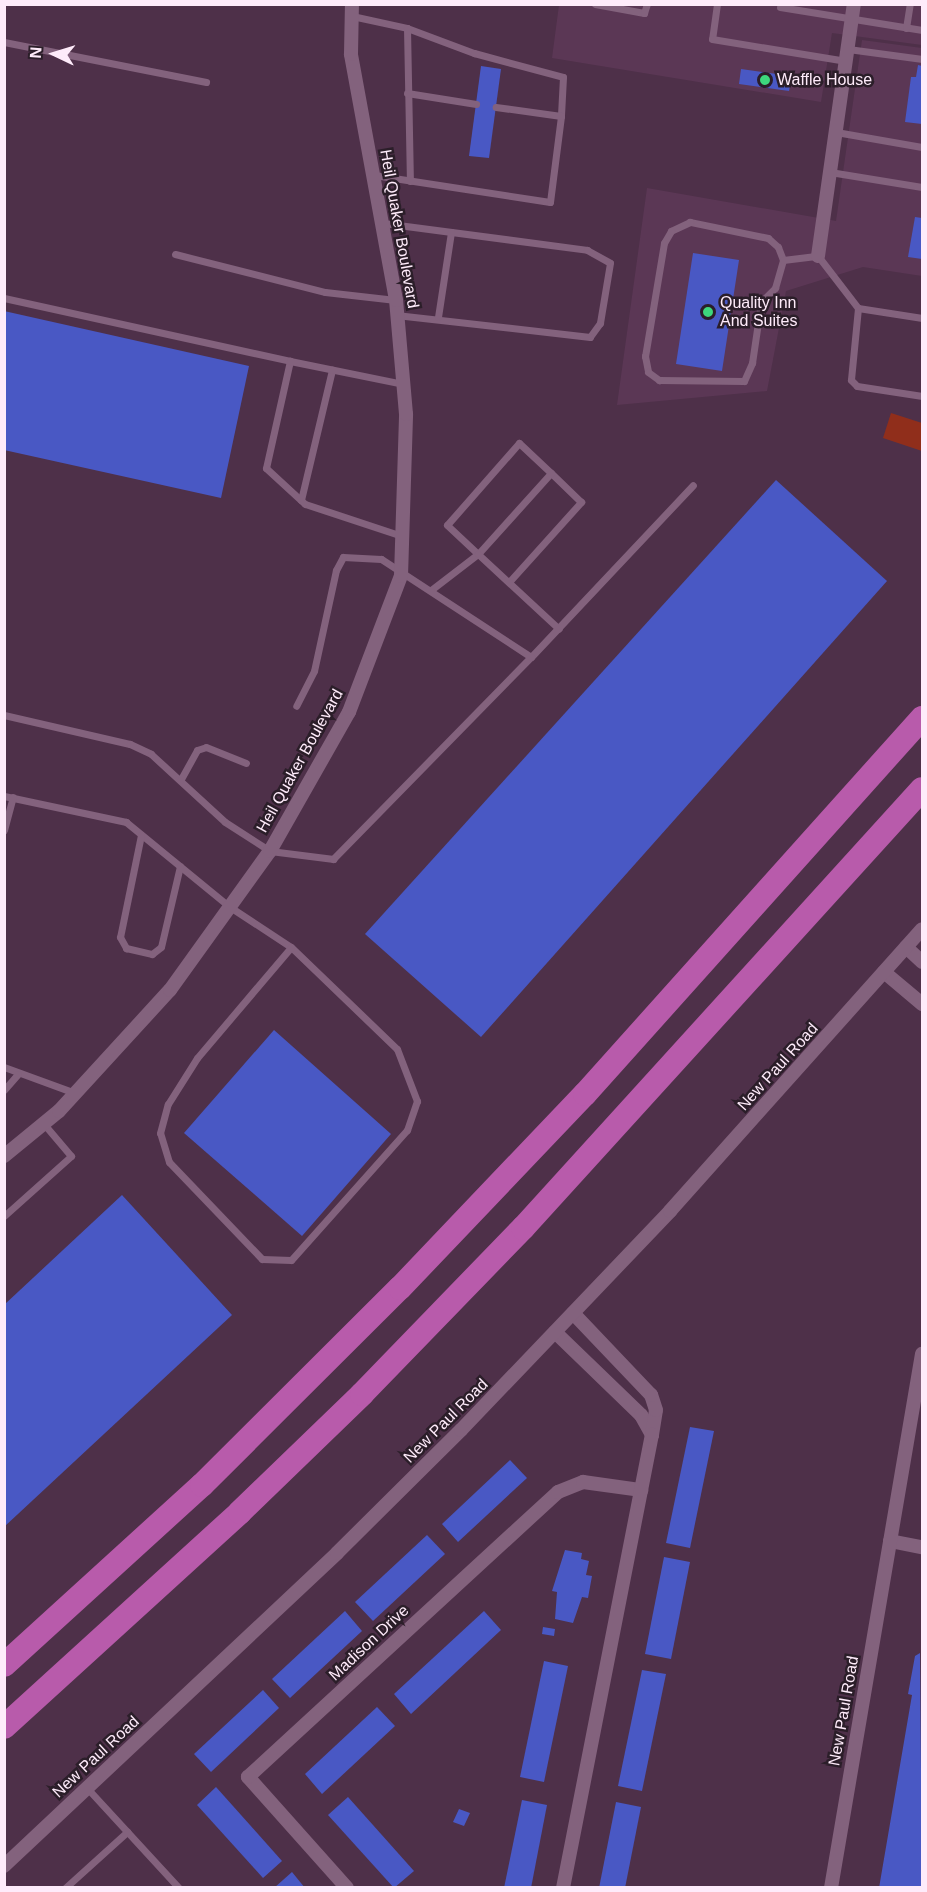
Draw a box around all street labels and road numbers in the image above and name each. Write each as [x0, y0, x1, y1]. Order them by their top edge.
street label: Heil Quaker Boulevard [376, 148, 422, 310]
street label: Heil Quaker Boulevard [253, 686, 347, 836]
street label: New Paul Road [734, 1019, 822, 1115]
street label: New Paul Road [400, 1375, 492, 1467]
street label: Madison Drive [325, 1601, 413, 1685]
street label: New Paul Road [825, 1655, 863, 1767]
street label: New Paul Road [49, 1712, 143, 1802]

